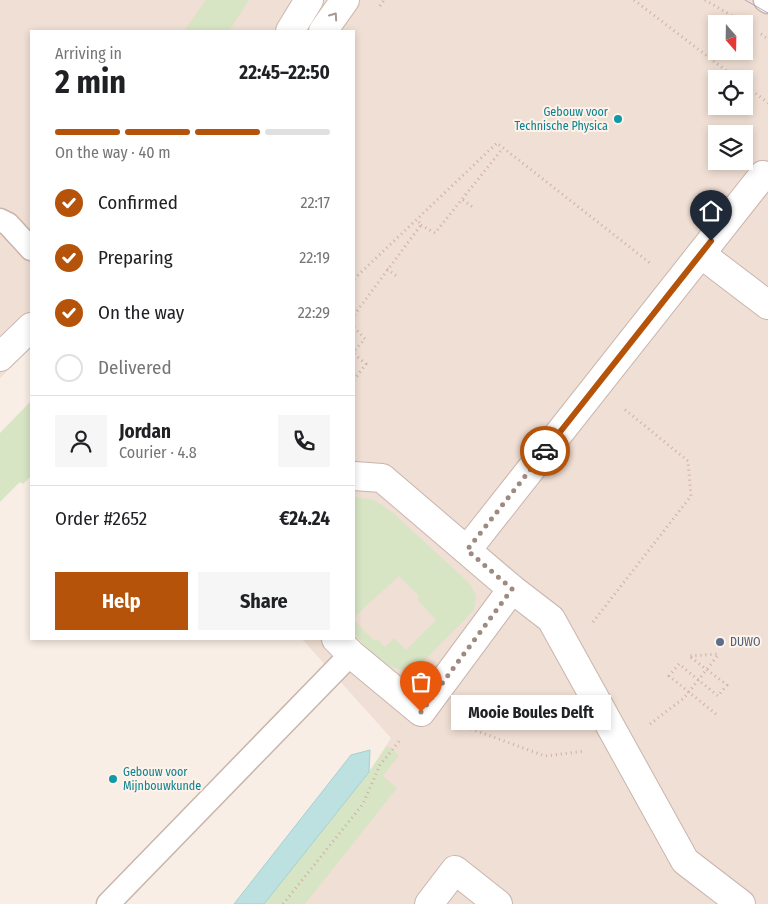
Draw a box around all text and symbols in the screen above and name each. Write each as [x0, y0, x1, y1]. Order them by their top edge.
one-way arrow [328, 12, 337, 21]
north arrow [708, 15, 752, 60]
map controls [708, 15, 753, 170]
text: Arriving in [55, 44, 122, 63]
text: 22:45–22:50 [239, 61, 330, 84]
text: 2 min [55, 63, 126, 101]
button: locate [708, 70, 753, 115]
place label: Gebouw voor Technische Physica [514, 105, 609, 133]
marker: Gebouw voor Technische Physica [612, 113, 624, 125]
button: layers [708, 125, 753, 170]
text: On the way · 40 m [55, 143, 171, 162]
icon: check [55, 189, 83, 217]
pin [690, 190, 732, 241]
text: Confirmed [98, 191, 178, 214]
text: 22:17 [300, 193, 330, 212]
icon: home [697, 197, 725, 225]
icon: check [55, 244, 83, 272]
text: Preparing [98, 246, 173, 269]
text: 22:19 [299, 248, 330, 267]
icon: check [55, 299, 83, 327]
text: On the way [98, 301, 184, 324]
text: 22:29 [298, 303, 330, 322]
text: Delivered [98, 356, 172, 379]
button: person [55, 415, 107, 467]
button: phone [278, 415, 330, 467]
text: Jordan [119, 420, 171, 443]
courier [520, 426, 570, 476]
icon: car [531, 437, 559, 465]
text: Courier · 4.8 [119, 443, 197, 462]
text: Order #2652 [55, 507, 147, 530]
text: €24.24 [279, 507, 330, 530]
button: Help [55, 572, 188, 630]
button: Share [198, 572, 330, 630]
place label: DUWO [730, 635, 761, 649]
marker: DUWO [714, 636, 726, 648]
pin [400, 661, 442, 712]
icon: bag [407, 668, 435, 696]
callout: Mooie Boules Delft [451, 694, 611, 730]
text: Mooie Boules Delft [468, 703, 594, 722]
place label: Gebouw voor Mijnbouwkunde [123, 765, 201, 793]
marker: Gebouw voor Mijnbouwkunde [107, 773, 119, 785]

